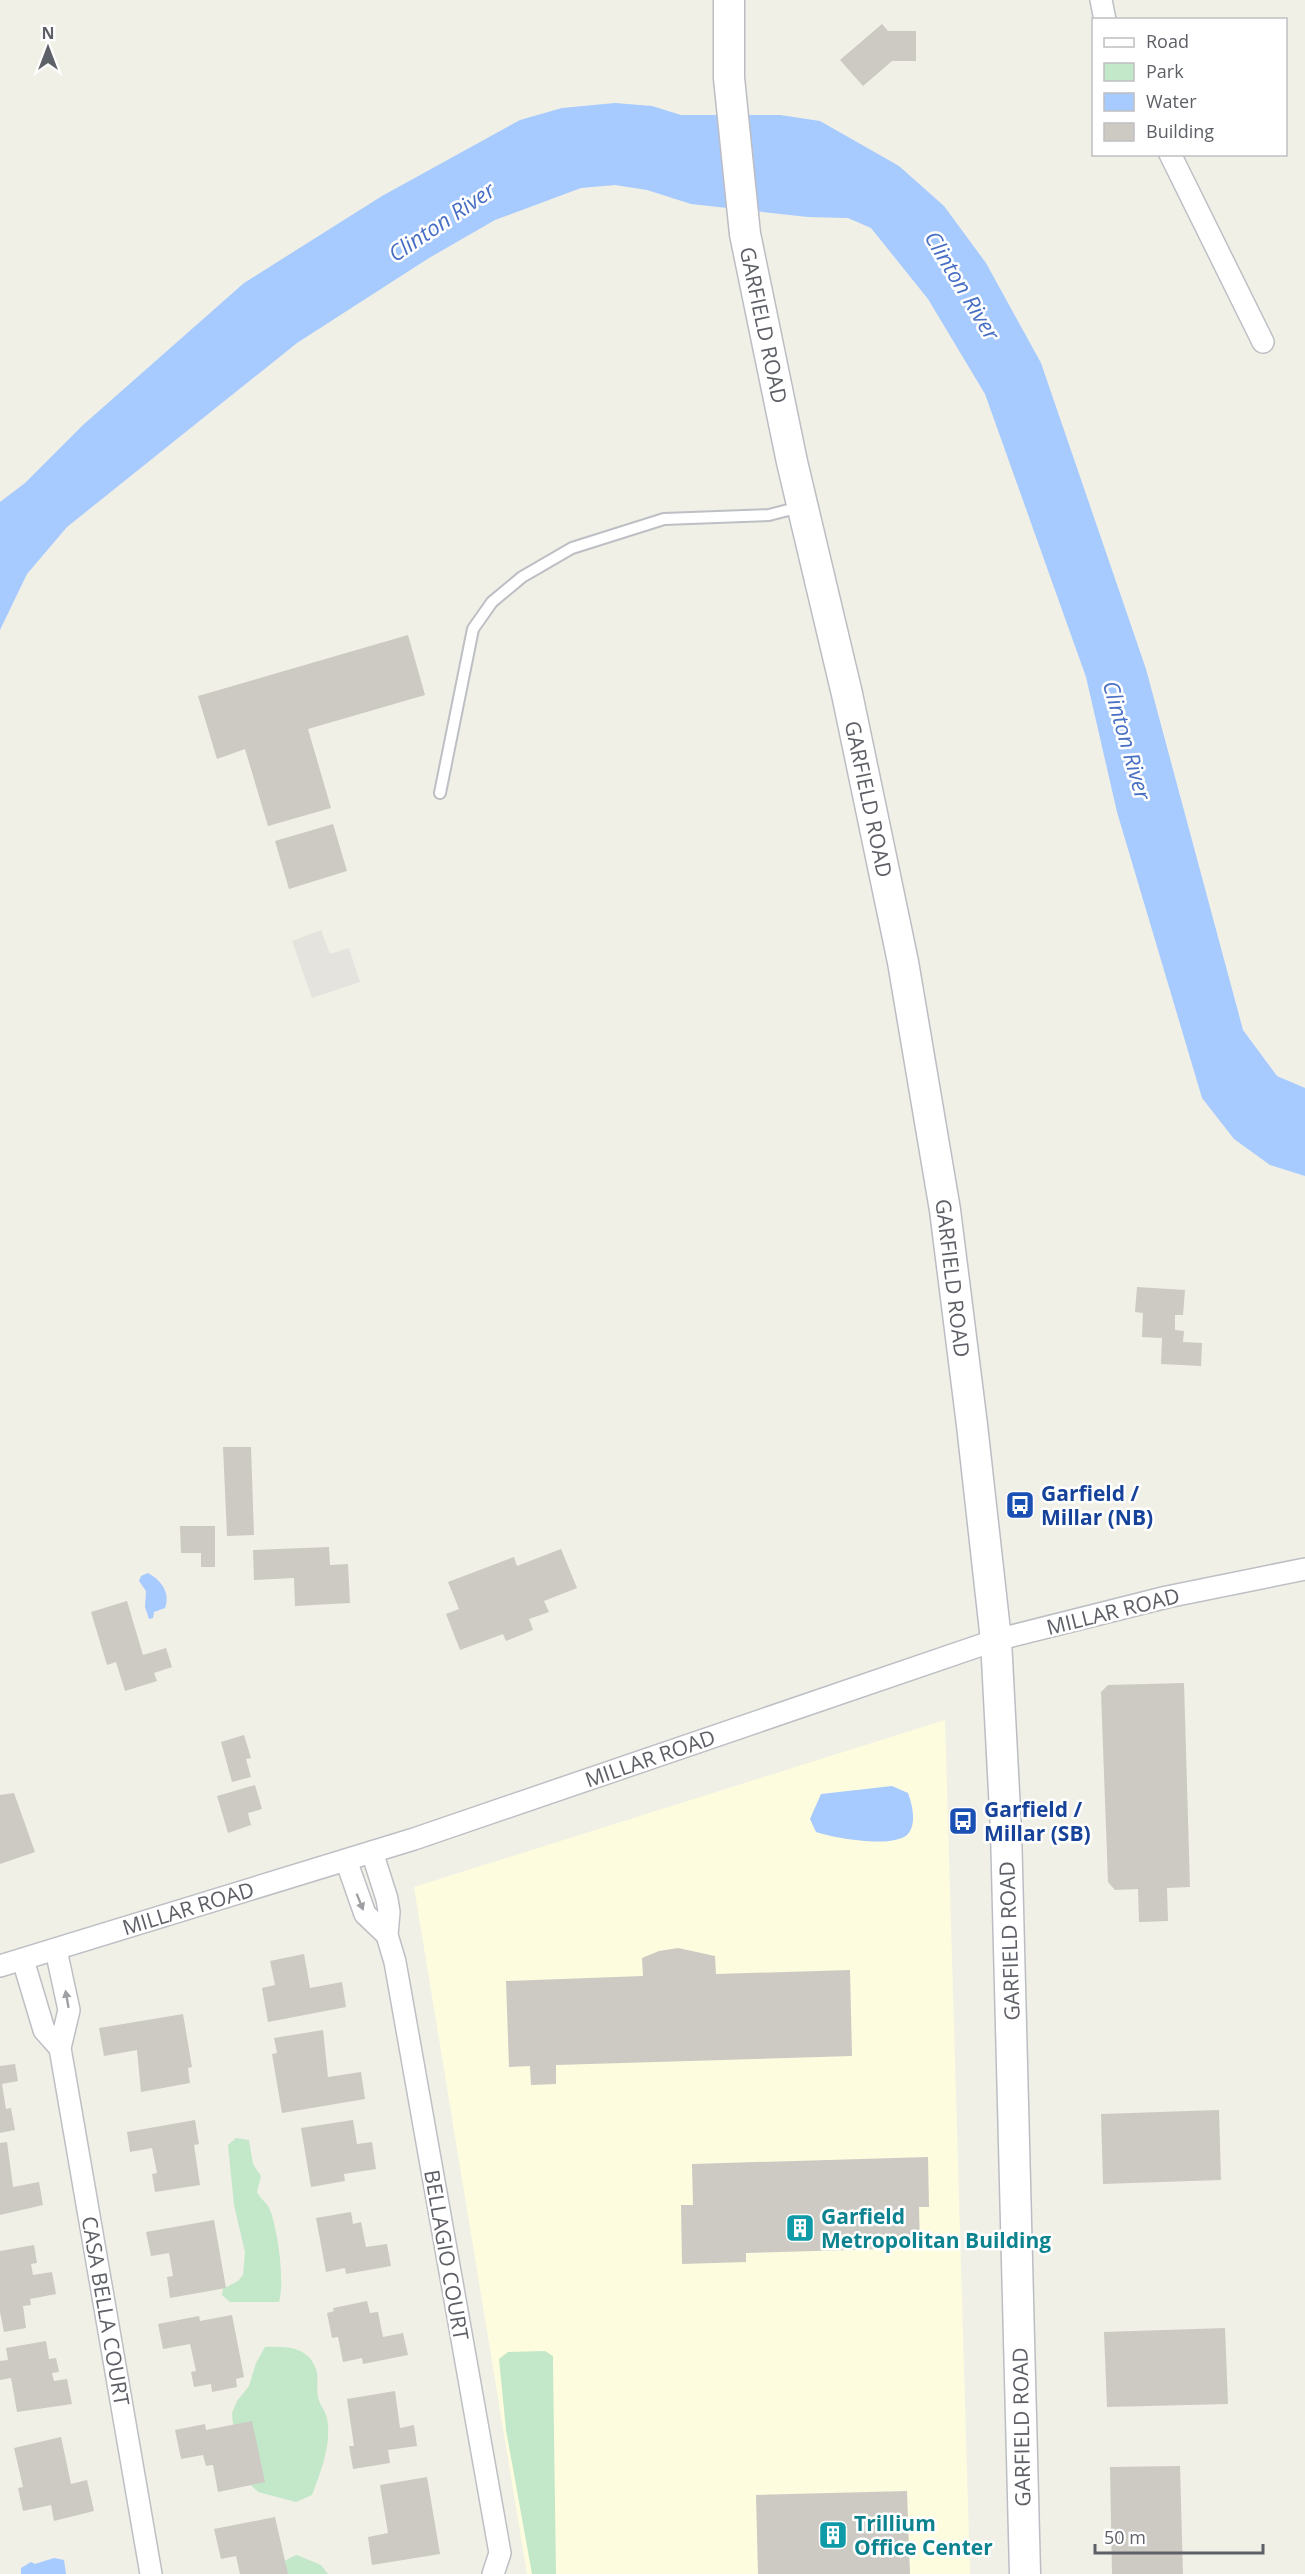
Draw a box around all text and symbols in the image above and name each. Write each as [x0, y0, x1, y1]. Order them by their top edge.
north arrow [18, 18, 78, 78]
legend [1092, 18, 1287, 156]
text: N [41, 22, 55, 44]
text: Road [1146, 29, 1189, 53]
text: Park [1146, 59, 1184, 83]
text: Water [1146, 89, 1197, 113]
text: Building [1146, 119, 1214, 143]
water label: Clinton River [382, 174, 501, 268]
water label: Clinton River [919, 225, 1008, 346]
street label: GARFIELD ROAD [734, 244, 794, 406]
water label: Clinton River [1097, 677, 1160, 804]
street label: GARFIELD ROAD [839, 718, 899, 880]
street label: GARFIELD ROAD [929, 1197, 977, 1359]
place label: Garfield / Millar (NB) [1041, 1479, 1153, 1531]
bus stop icon: Garfield / Millar (NB) [1004, 1489, 1036, 1521]
street label: MILLAR ROAD [1044, 1581, 1182, 1641]
street label: MILLAR ROAD [581, 1723, 719, 1793]
place label: Garfield / Millar (SB) [984, 1795, 1091, 1847]
bus stop icon: Garfield / Millar (SB) [947, 1805, 979, 1837]
street label: GARFIELD ROAD [992, 1861, 1026, 2021]
street label: MILLAR ROAD [119, 1875, 257, 1941]
one-way arrow [356, 1893, 365, 1911]
one-way arrow [62, 1989, 71, 2008]
street label: BELLAGIO COURT [418, 2167, 476, 2343]
place label: Garfield Metropolitan Building [821, 2202, 1051, 2254]
building icon: Garfield Metropolitan Building [784, 2212, 816, 2244]
street label: CASA BELLA COURT [76, 2214, 137, 2408]
street label: GARFIELD ROAD [1006, 2347, 1036, 2507]
place label: Trillium Office Center [854, 2509, 993, 2561]
scale bar [1095, 2517, 1263, 2555]
building icon: Trillium Office Center [817, 2519, 849, 2551]
text: 50 m [1104, 2525, 1146, 2549]

